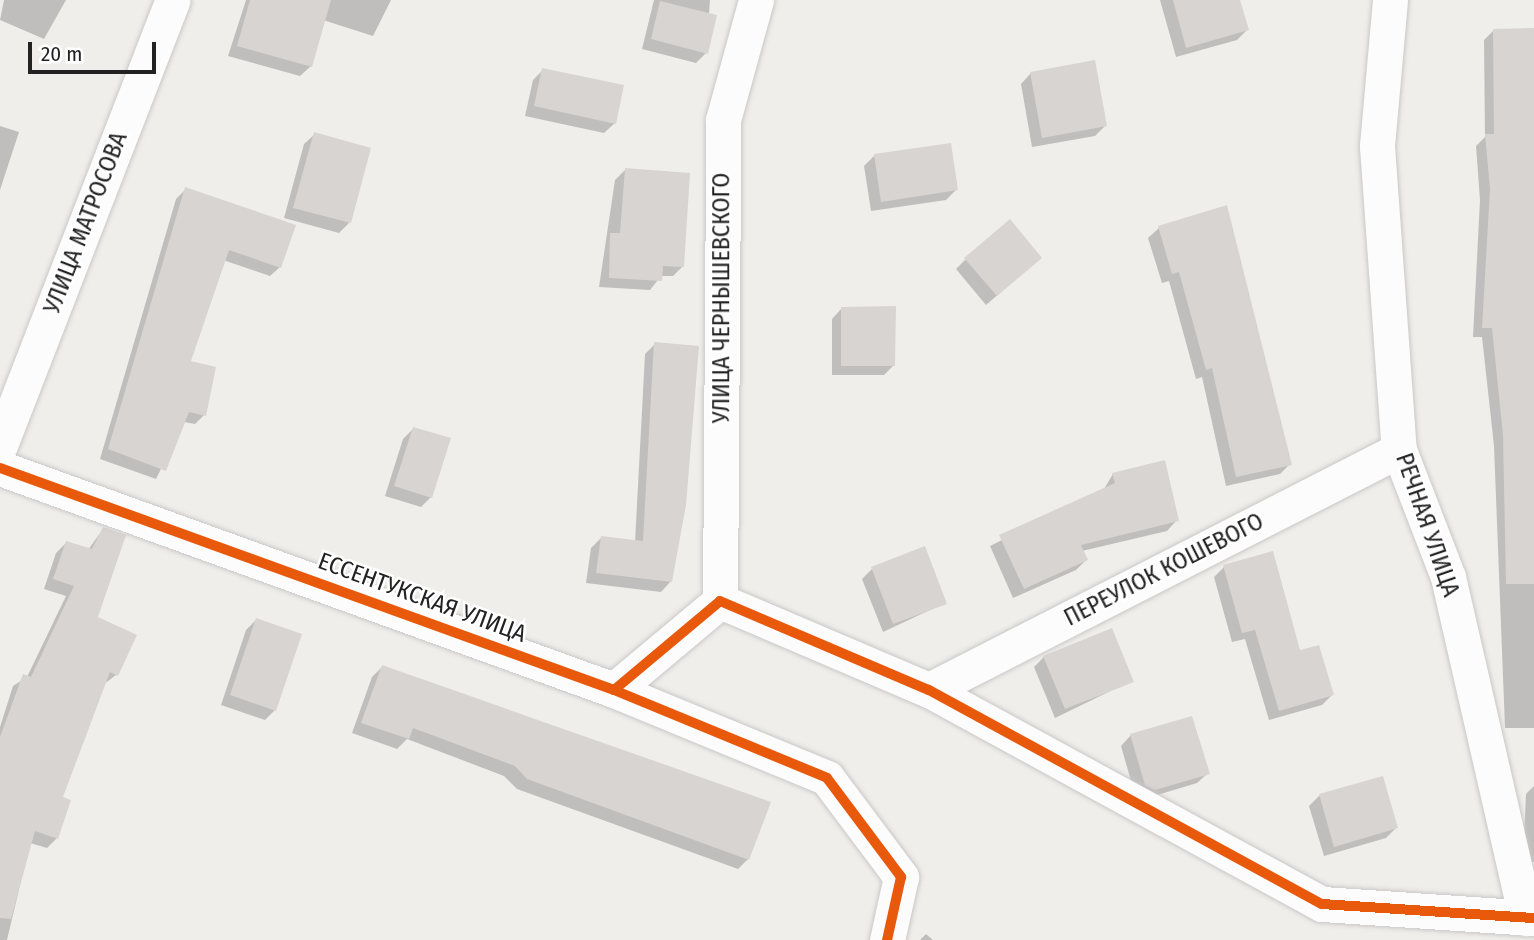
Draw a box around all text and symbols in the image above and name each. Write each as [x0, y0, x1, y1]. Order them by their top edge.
scale bar [32, 28, 159, 72]
text: 20 m [41, 41, 82, 67]
street label: УЛИЦА МАТРОСОВА [38, 128, 134, 318]
street label: УЛИЦА ЧЕРНЫШЕВСКОГО [708, 173, 736, 423]
street label: РЕЧНАЯ УЛИЦА [1389, 449, 1465, 601]
street label: ПЕРЕУЛОК КОШЕВОГО [1060, 507, 1268, 633]
street label: ЕССЕНТУКСКАЯ УЛИЦА [314, 547, 530, 649]

